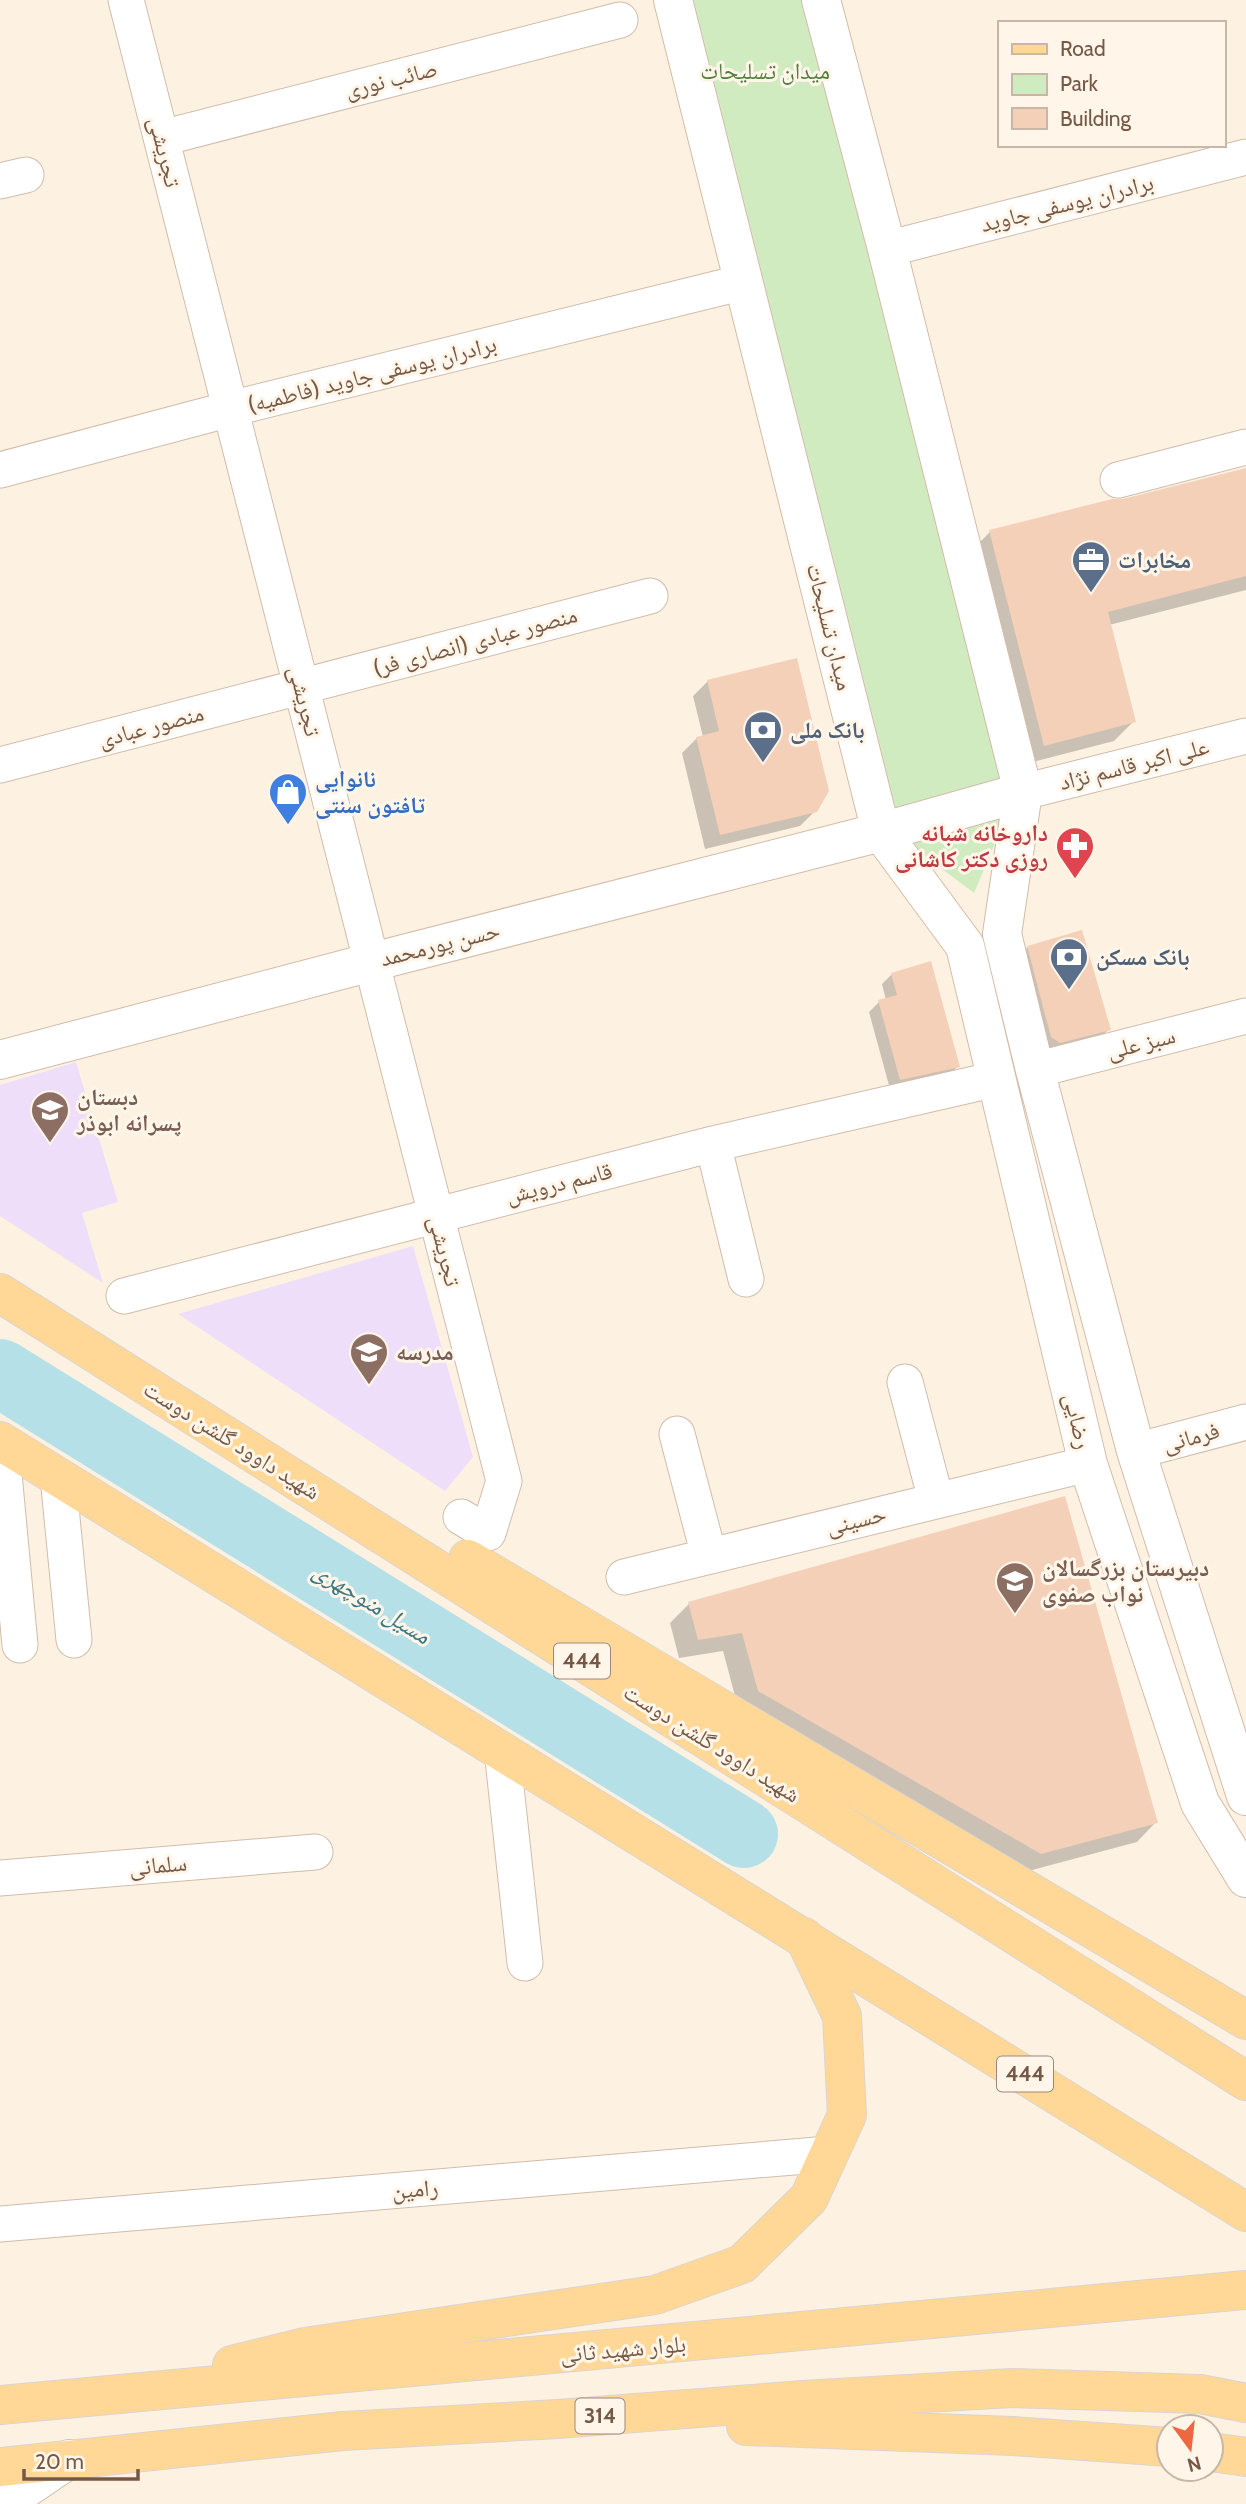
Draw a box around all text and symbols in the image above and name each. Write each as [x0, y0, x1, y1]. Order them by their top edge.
legend [998, 21, 1225, 147]
text: Road [1060, 36, 1106, 61]
street label: صائب نوری [342, 54, 440, 104]
park label: میدان تسلیحات [700, 57, 830, 85]
text: Park [1060, 71, 1098, 96]
text: Building [1060, 106, 1132, 131]
street label: تجریشی [143, 114, 187, 190]
street label: برادران یوسفی جاوید [978, 168, 1156, 238]
street label: برادران یوسفی جاوید (فاطمیه) [245, 329, 499, 419]
office icon: مخابرات [1070, 539, 1112, 594]
place label: مخابرات [1118, 546, 1191, 574]
street label: میدان تسلیحات [801, 561, 859, 693]
street label: منصور عبادی (انصاری فر) [370, 600, 580, 682]
street label: تجریشی [283, 663, 327, 739]
street label: منصور عبادی [95, 699, 207, 753]
bank icon: بانک ملی [742, 709, 784, 764]
place label: بانک ملی [790, 716, 865, 744]
street label: علی اکبر قاسم نژاد [1056, 732, 1212, 798]
place label: نانوایی تافتون سنتی [315, 765, 426, 819]
shop icon: نانوایی تافتون سنتی [267, 771, 309, 826]
place label: داروخانه شبانه روزی دکتر کاشانی [895, 819, 1048, 873]
pharmacy icon: داروخانه شبانه روزی دکتر کاشانی [1054, 825, 1096, 880]
street label: حسن پورمحمد [377, 916, 503, 973]
bank icon: بانک مسکن [1048, 936, 1090, 991]
place label: بانک مسکن [1096, 943, 1190, 971]
street label: سبز علی [1104, 1021, 1178, 1065]
place label: دبستان پسرانه ابوذر [76, 1083, 182, 1137]
school or university icon: دبستان پسرانه ابوذر [29, 1089, 71, 1144]
street label: قاسم درویش [503, 1156, 615, 1212]
street label: تجریشی [423, 1213, 467, 1289]
school or university icon: مدرسه [348, 1331, 390, 1386]
place label: مدرسه [396, 1338, 454, 1366]
street label: شهید داوود گلشن دوست [139, 1374, 325, 1506]
street label: رضایی [1058, 1390, 1098, 1452]
street label: فرمانی [1160, 1416, 1222, 1458]
street label: حسینی [823, 1499, 889, 1541]
place label: دبیرستان بزرگسالان نواب صفوی [1042, 1554, 1209, 1608]
water label: مسیل منوچهری [308, 1555, 436, 1651]
school or university icon: دبیرستان بزرگسالان نواب صفوی [994, 1560, 1036, 1615]
road number: 444 [554, 1644, 610, 1678]
street label: شهید داوود گلشن دوست [619, 1677, 805, 1809]
street label: سلمانی [128, 1849, 188, 1881]
road number: 444 [997, 2056, 1053, 2092]
street label: رامین [391, 2173, 439, 2205]
street label: بلوار شهید ثانی [559, 2330, 687, 2368]
road number: 314 [576, 2398, 624, 2434]
north arrow [1155, 2413, 1225, 2483]
scale bar [24, 2438, 138, 2482]
text: 20 m [35, 2449, 84, 2474]
text: N [1185, 2451, 1204, 2477]

